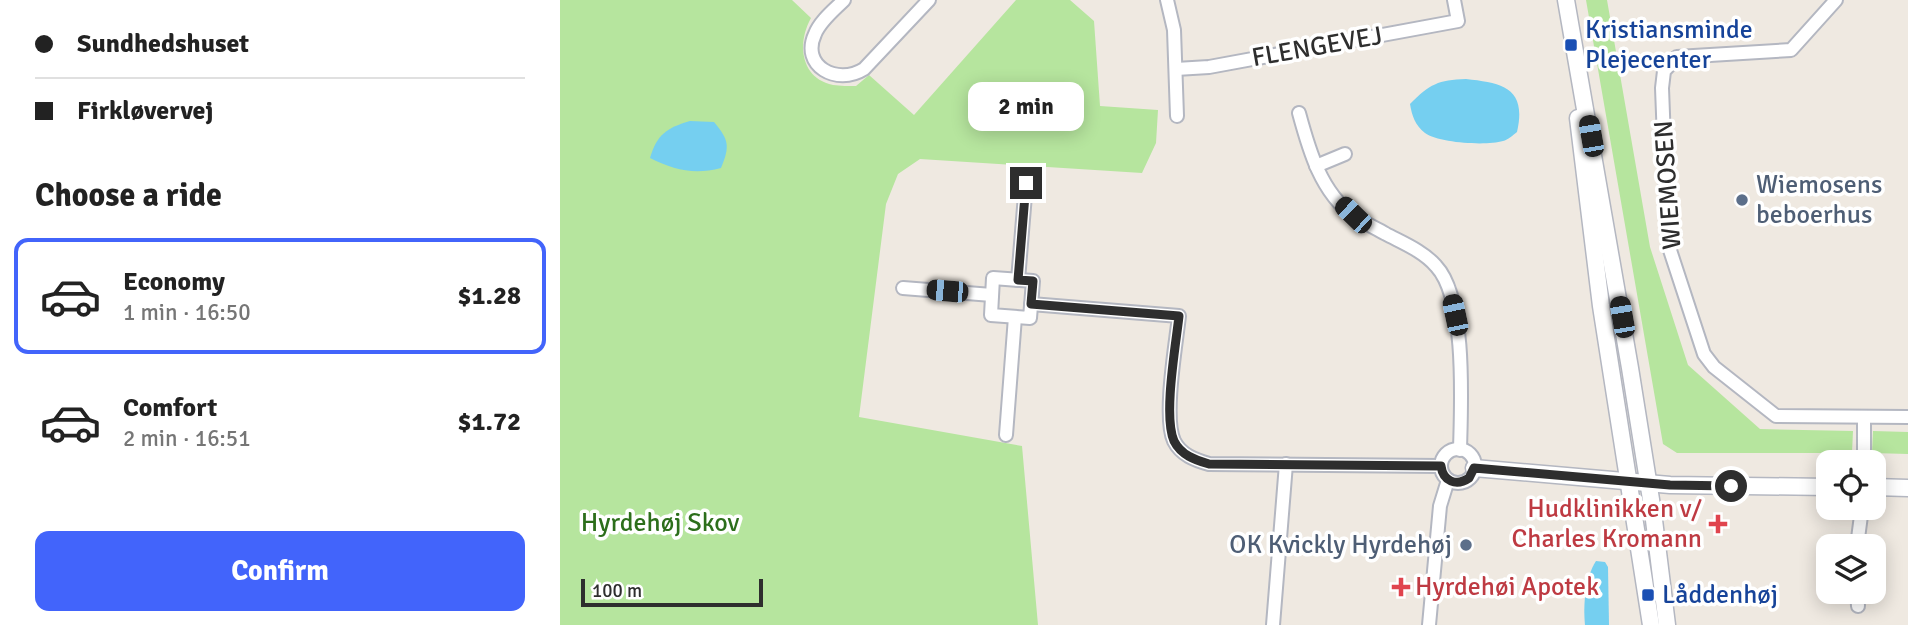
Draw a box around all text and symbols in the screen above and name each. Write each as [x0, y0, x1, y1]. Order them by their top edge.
place label: Kristiansminde Plejecenter [1585, 14, 1753, 76]
street label: FLENGEVEJ [1249, 20, 1385, 74]
text: Sundhedshuset [77, 28, 249, 60]
marker: Kristiansminde Plejecenter [1563, 37, 1579, 53]
callout: 2 min [968, 82, 1084, 130]
text: 2 min [998, 92, 1054, 121]
text: Firkløvervej [77, 95, 213, 127]
car [1578, 113, 1605, 159]
street label: WIEMOSEN [1648, 119, 1688, 251]
route end [1010, 167, 1042, 199]
place label: Wiemosens beboerhus [1756, 169, 1882, 231]
text: Choose a ride [35, 176, 222, 215]
marker: Wiemosens beboerhus [1734, 192, 1750, 208]
car [1331, 193, 1376, 237]
icon: car [39, 265, 102, 328]
text: Economy [123, 266, 225, 298]
car [926, 279, 969, 303]
text: $1.28 [457, 280, 521, 312]
car [1441, 292, 1470, 338]
car [1609, 294, 1636, 340]
text: 1 min · 16:50 [123, 298, 251, 327]
icon: car [39, 391, 102, 454]
text: Comfort [123, 392, 217, 424]
text: $1.72 [457, 406, 521, 438]
text: 2 min · 16:51 [123, 424, 251, 453]
map controls [1816, 450, 1886, 604]
button: locate [1816, 450, 1886, 520]
route start [1715, 470, 1747, 502]
place label: Hudklinikken v/ Charles Kromann [1512, 493, 1702, 555]
park label: Hyrdehøj Skov [581, 507, 739, 539]
marker: Hudklinikken v/ Charles Kromann [1708, 514, 1728, 534]
place label: OK Kvickly Hyrdehøj [1229, 529, 1452, 561]
button: Confirm [35, 531, 525, 611]
button: layers [1816, 534, 1886, 604]
marker: OK Kvickly Hyrdehøj [1458, 537, 1474, 553]
place label: Hyrdehøi Apotek [1415, 571, 1599, 603]
scale bar [581, 576, 763, 608]
text: 100 m [592, 579, 642, 603]
marker: Hyrdehøi Apotek [1393, 579, 1409, 595]
place label: Låddenhøj [1662, 579, 1778, 611]
marker: Låddenhøj [1640, 587, 1656, 603]

